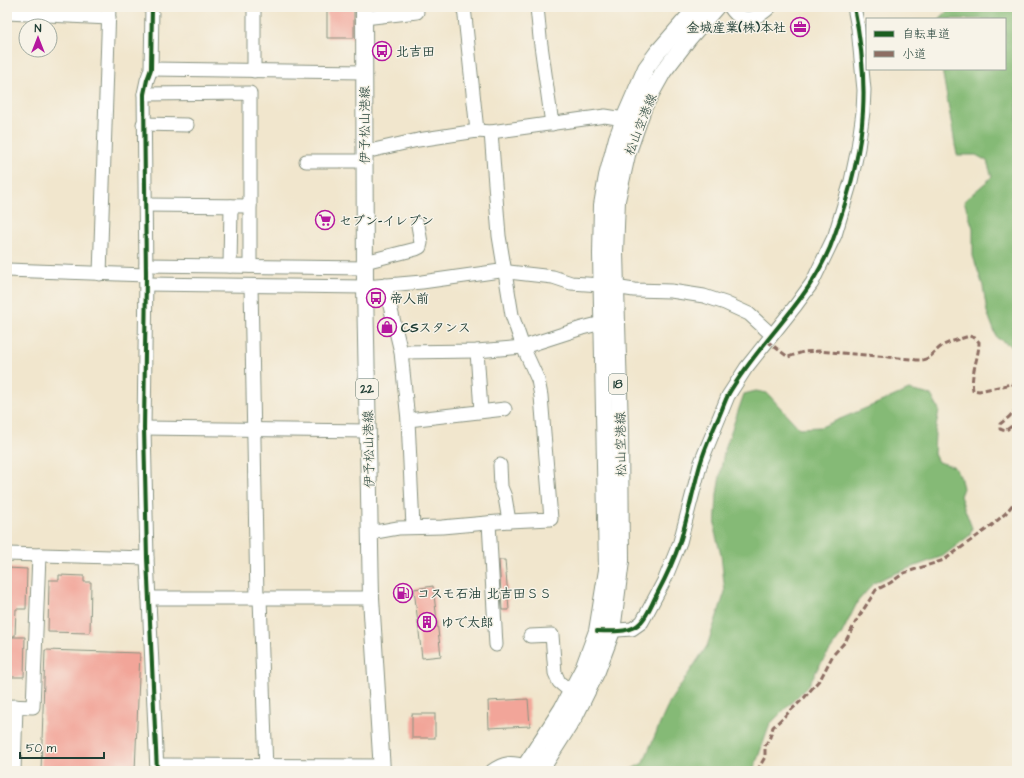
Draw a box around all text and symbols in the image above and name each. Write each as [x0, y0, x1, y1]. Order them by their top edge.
office icon: 金城産業(株)本社 [789, 16, 811, 38]
north arrow [18, 18, 58, 58]
legend [866, 18, 1006, 70]
place label: 金城産業(株)本社 [687, 19, 786, 37]
text: N [35, 21, 42, 36]
text: 自転車道 [902, 26, 950, 43]
bus stop icon: 北吉田 [371, 40, 393, 62]
place label: 北吉田 [396, 43, 435, 61]
text: 小道 [902, 46, 926, 63]
street label: 伊予松山港線 [356, 85, 374, 164]
street label: 松山空港線 [620, 90, 662, 158]
supermarket icon: セブン-イレブン [314, 209, 336, 231]
place label: セブン-イレブン [339, 212, 434, 230]
bus stop icon: 帝人前 [365, 287, 387, 309]
place label: 帝人前 [390, 290, 429, 308]
shop icon: CSスタンス [376, 316, 398, 338]
place label: CSスタンス [401, 319, 471, 337]
road number: 18 [609, 374, 627, 394]
road number: 22 [356, 379, 378, 399]
street label: 伊予松山港線 [359, 409, 379, 488]
street label: 松山空港線 [611, 410, 631, 477]
fuel station icon: コスモ石油 北吉田ＳＳ [392, 582, 414, 604]
place label: コスモ石油 北吉田ＳＳ [417, 585, 552, 603]
building icon: ゆで太郎 [416, 611, 438, 633]
place label: ゆで太郎 [441, 614, 493, 632]
scale bar [20, 734, 104, 760]
text: 50 m [26, 740, 57, 757]

